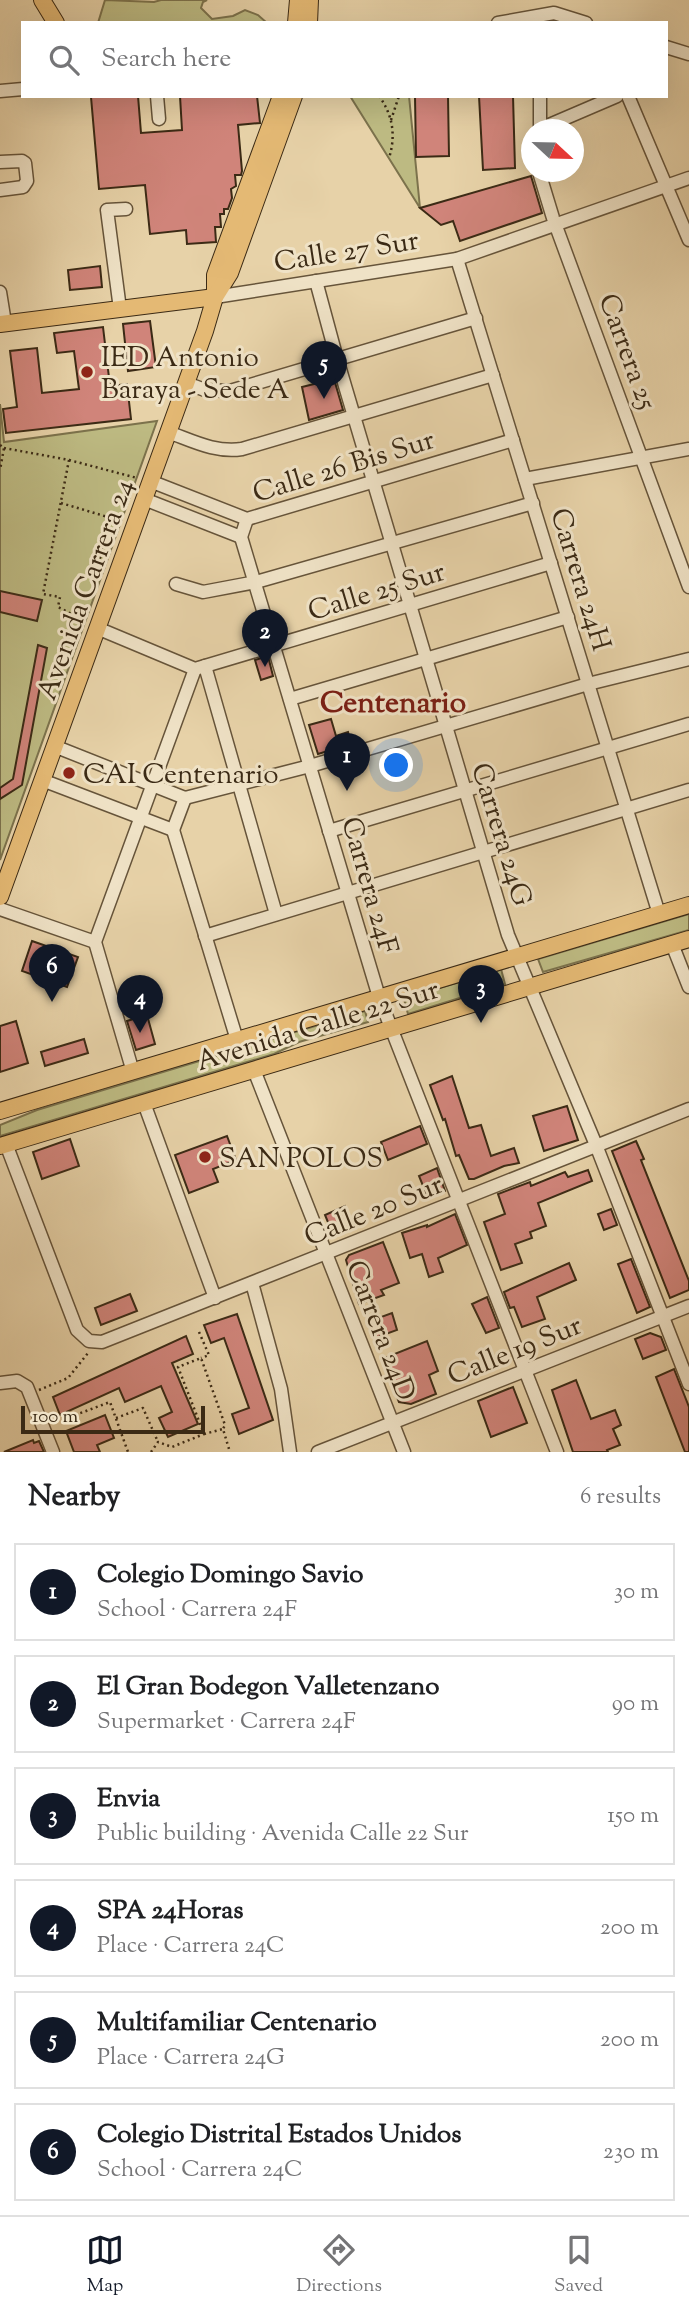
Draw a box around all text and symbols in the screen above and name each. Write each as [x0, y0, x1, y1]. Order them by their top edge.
search box [21, 21, 668, 98]
icon: search [45, 41, 83, 79]
text: Search here [101, 41, 231, 78]
north arrow [521, 119, 584, 182]
street label: Calle 27 Sur [271, 222, 422, 284]
street label: Carrera 25 [587, 288, 666, 416]
place label: IED Antonio Baraya - Sede A [101, 339, 290, 411]
pin: 5 [301, 341, 347, 399]
marker: IED Antonio Baraya - Sede A [79, 364, 95, 380]
street label: Calle 26 Bis Sur [248, 421, 440, 515]
street label: Avenida Carrera 24 [28, 474, 145, 706]
street label: Carrera 24H [538, 504, 620, 656]
street label: Calle 25 Sur [303, 553, 451, 633]
pin: 2 [242, 609, 288, 667]
district label: Centenario [320, 683, 466, 726]
pin: 1 [324, 733, 370, 791]
your location [379, 748, 413, 782]
place label: CAI Centenario [83, 756, 279, 796]
street label: Carrera 24G [459, 758, 541, 912]
marker: CAI Centenario [61, 765, 77, 781]
street label: Carrera 24F [329, 813, 407, 959]
pin: 6 [29, 944, 75, 1002]
pin: 3 [458, 965, 504, 1023]
street label: Avenida Calle 22 Sur [191, 971, 445, 1083]
pin: 4 [117, 975, 163, 1033]
place label: SAN POLOS [219, 1140, 383, 1180]
marker: SAN POLOS [197, 1149, 213, 1165]
street label: Calle 20 Sur [299, 1166, 450, 1258]
street label: Carrera 24D [334, 1255, 424, 1407]
street label: Calle 19 Sur [442, 1307, 589, 1397]
scale bar [21, 1403, 205, 1435]
text: 100 m [32, 1404, 78, 1431]
text: Nearby [28, 1476, 120, 1519]
text: 6 results [580, 1481, 661, 1514]
text: Colegio Domingo Savio [97, 1557, 363, 1594]
text: 1 [49, 1576, 57, 1609]
text: 30 m [614, 1576, 659, 1609]
text: School · Carrera 24F [97, 1594, 297, 1627]
text: El Gran Bodegon Valletenzano [97, 1669, 439, 1706]
text: 2 [48, 1688, 58, 1721]
text: 90 m [612, 1688, 659, 1721]
text: Supermarket · Carrera 24F [97, 1706, 356, 1739]
text: Envia [97, 1781, 160, 1818]
text: 3 [48, 1800, 58, 1833]
text: 150 m [607, 1800, 659, 1833]
text: Public building · Avenida Calle 22 Sur [97, 1818, 469, 1851]
text: SPA 24Horas [97, 1893, 243, 1930]
text: 4 [47, 1912, 59, 1945]
text: 200 m [600, 1912, 659, 1945]
text: Place · Carrera 24C [97, 1930, 285, 1963]
text: Multifamiliar Centenario [97, 2005, 377, 2042]
text: 5 [49, 2024, 57, 2057]
text: 200 m [600, 2024, 659, 2057]
text: Place · Carrera 24G [97, 2042, 285, 2075]
text: Colegio Distrital Estados Unidos [97, 2117, 461, 2154]
text: 6 [47, 2136, 59, 2169]
text: 230 m [603, 2136, 659, 2169]
text: School · Carrera 24C [97, 2154, 303, 2187]
tab: Map [86, 2231, 124, 2300]
tab: Directions [296, 2231, 382, 2300]
tab: Saved [554, 2231, 603, 2300]

